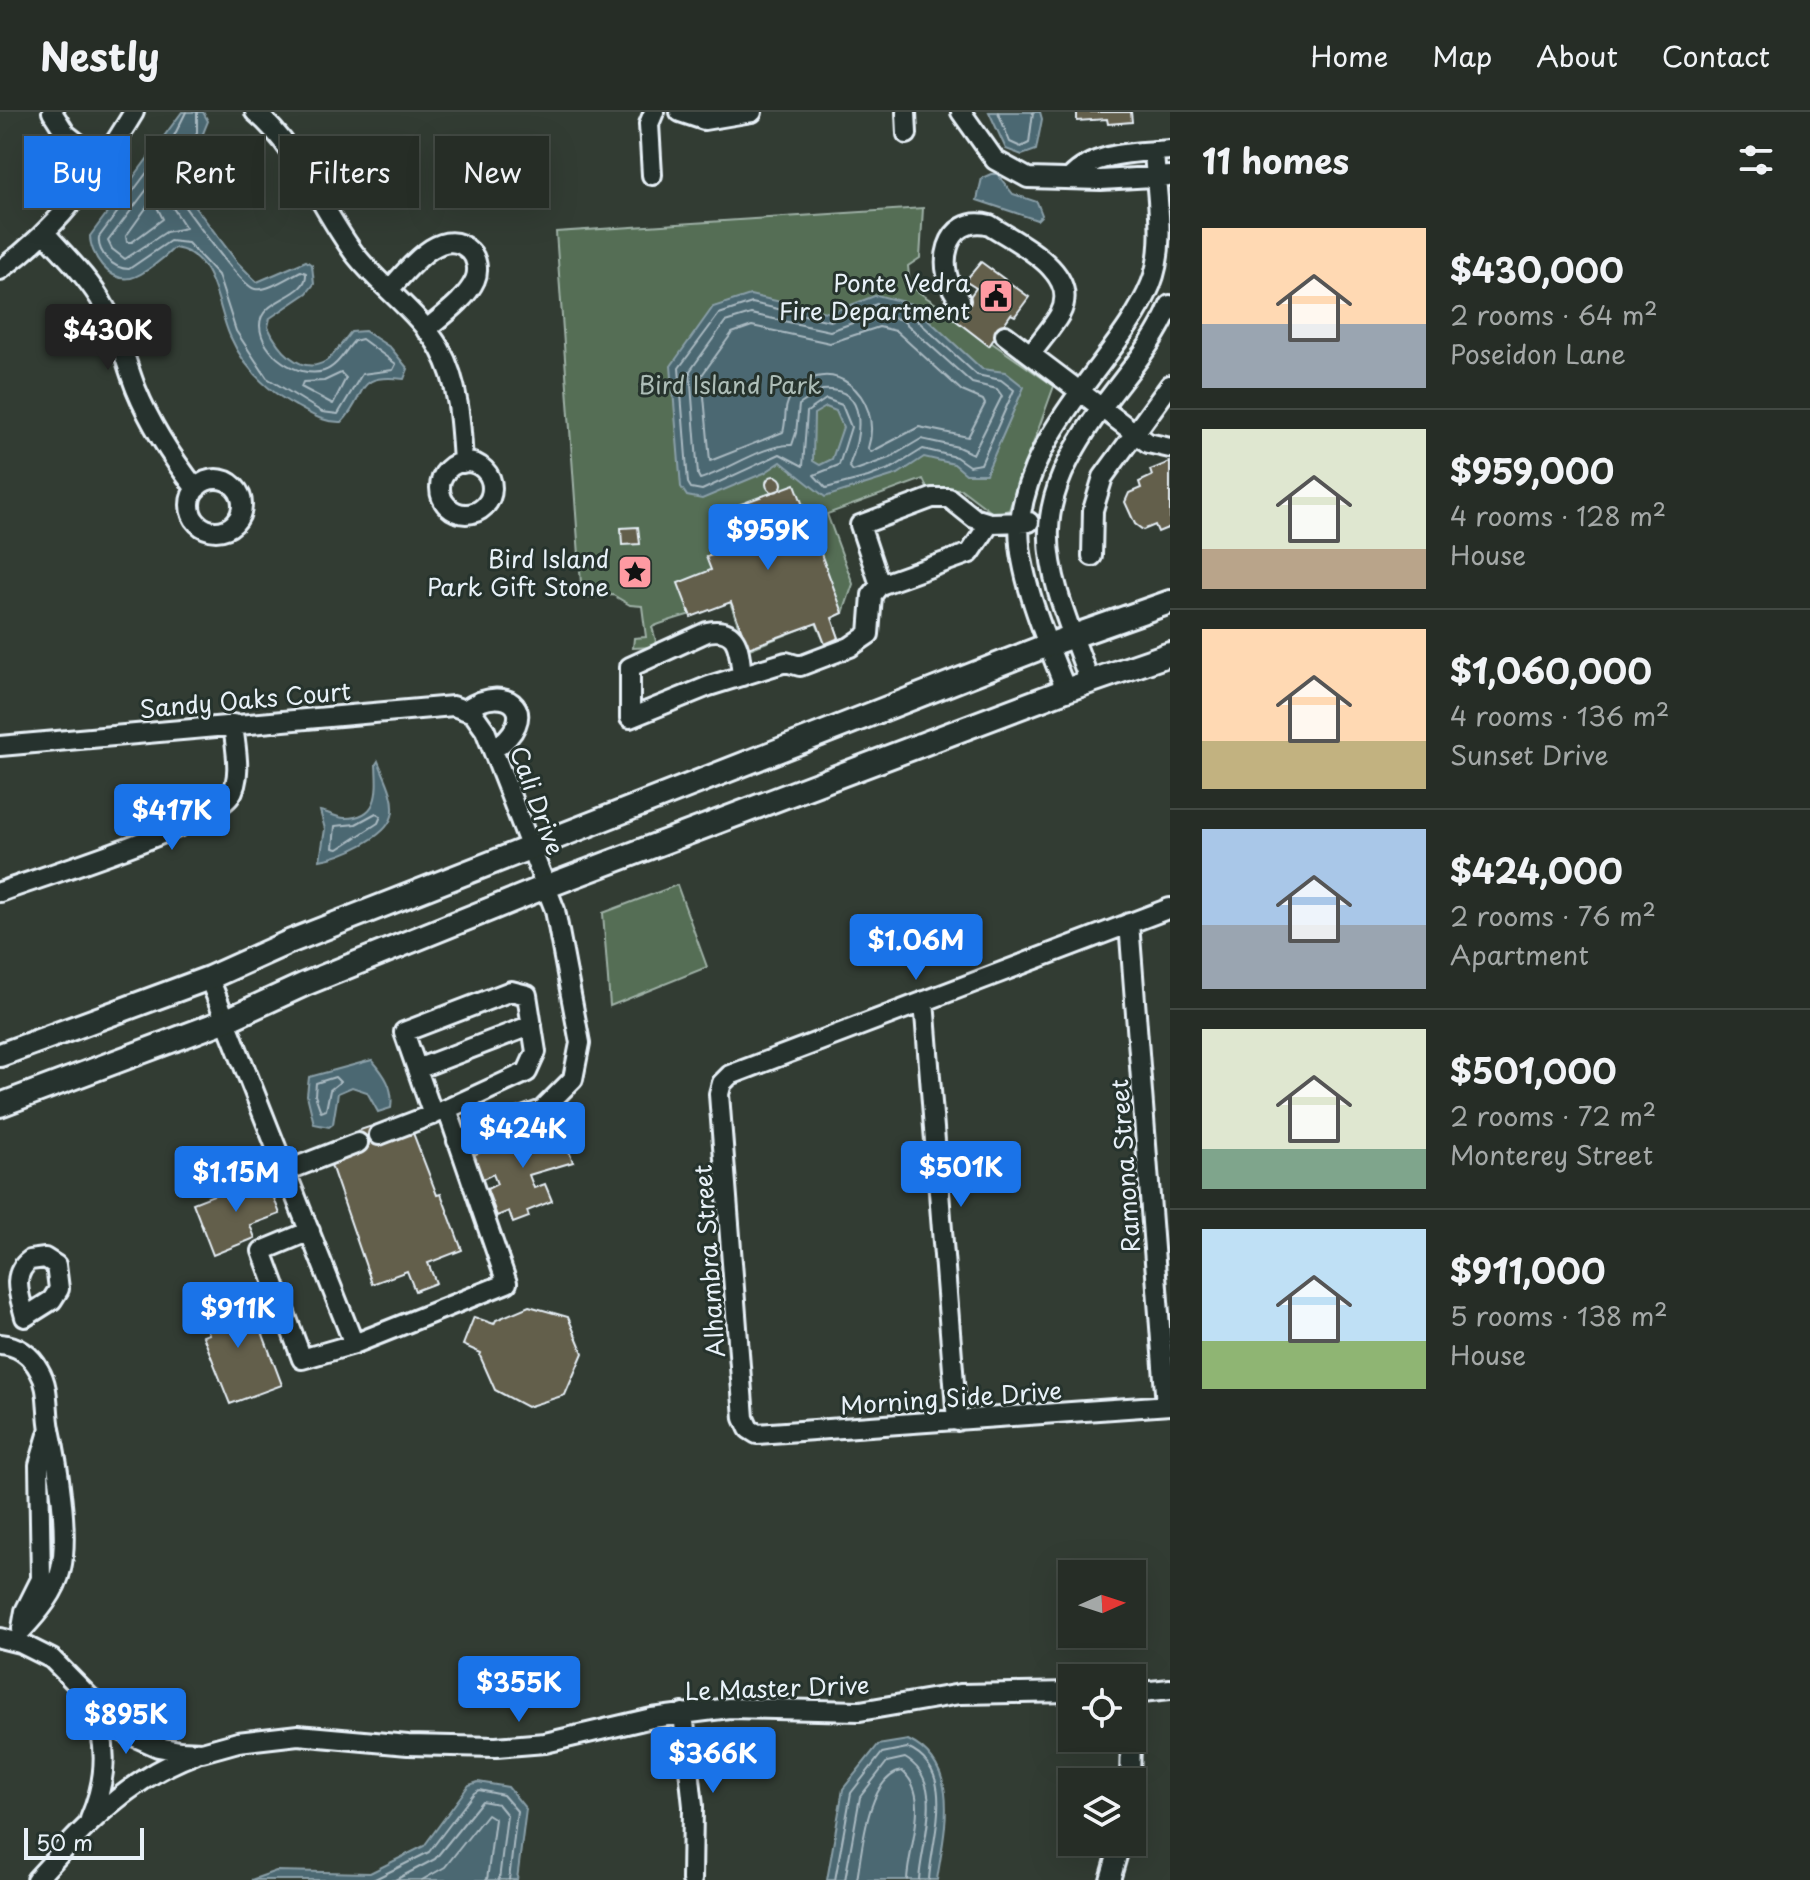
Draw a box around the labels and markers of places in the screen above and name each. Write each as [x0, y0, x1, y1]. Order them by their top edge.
place label: Ponte Vedra Fire Department [779, 264, 970, 328]
public building icon: Ponte Vedra Fire Department [977, 277, 1015, 315]
pin: $430K [52, 304, 164, 372]
pin: $959K [712, 504, 824, 572]
place label: Bird Island Park Gift Stone [427, 540, 609, 604]
place icon: Bird Island Park Gift Stone [616, 553, 654, 591]
pin: $417K [116, 784, 228, 852]
pin: $1.06M [851, 914, 981, 982]
pin: $424K [467, 1102, 579, 1170]
pin: $501K [905, 1141, 1017, 1209]
pin: $1.15M [171, 1146, 301, 1214]
pin: $911K [182, 1282, 294, 1350]
pin: $355K [463, 1656, 575, 1724]
pin: $895K [70, 1688, 182, 1756]
pin: $366K [657, 1727, 769, 1795]

